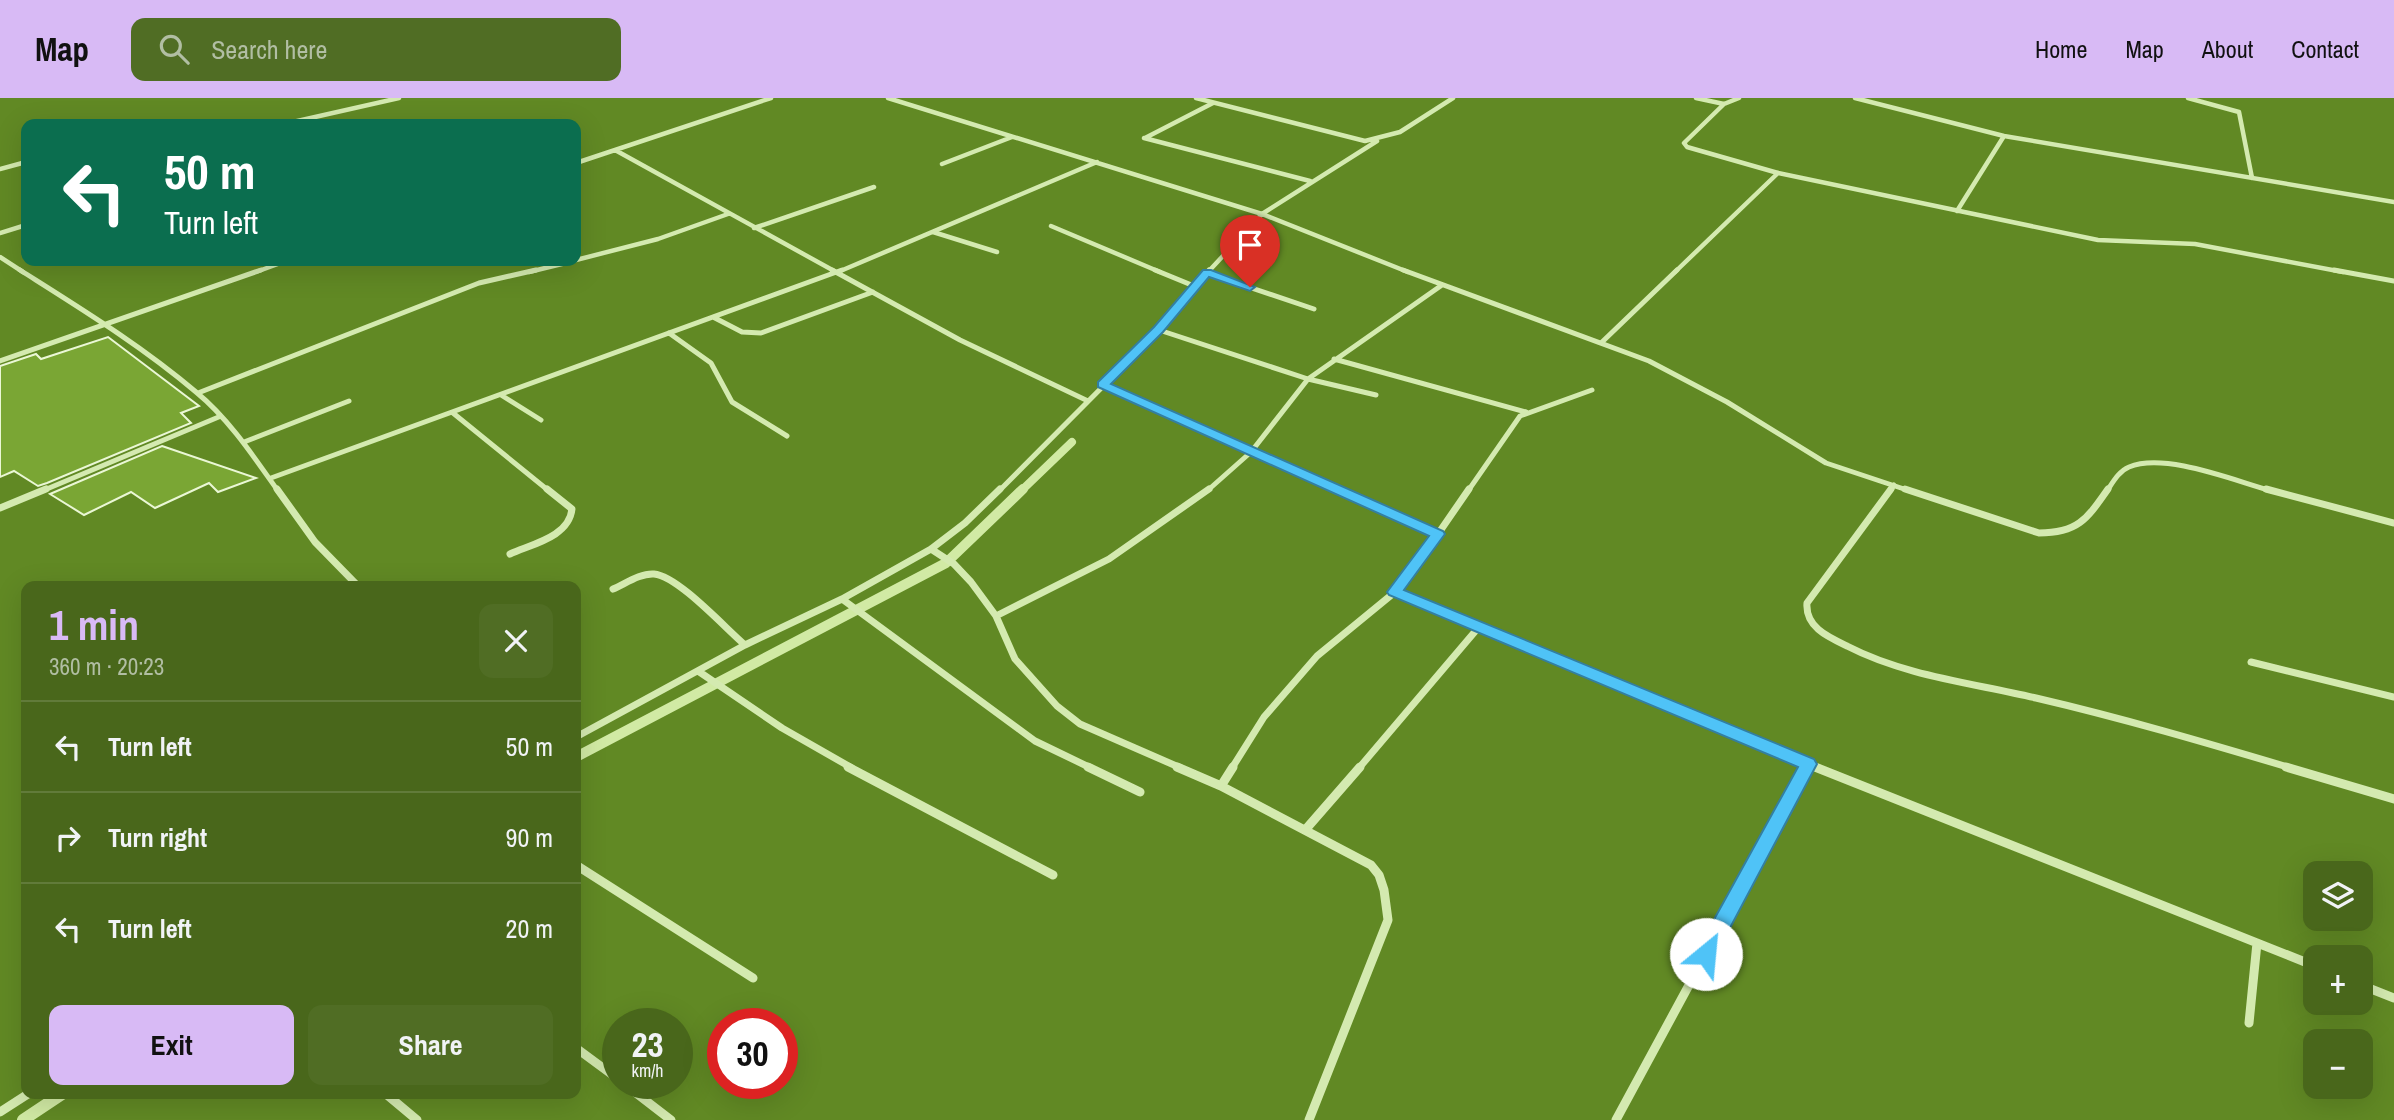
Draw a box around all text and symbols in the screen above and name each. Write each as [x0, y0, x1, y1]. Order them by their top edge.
search box [131, 18, 621, 81]
text: Map [35, 27, 89, 71]
icon: search [155, 30, 193, 68]
text: Search here [211, 32, 327, 67]
text: Home [2035, 33, 2087, 65]
text: Map [2125, 33, 2164, 65]
text: About [2202, 33, 2253, 65]
text: Contact [2291, 33, 2359, 65]
text: 50 m [164, 138, 256, 204]
icon: left [49, 147, 140, 238]
text: Turn left [164, 201, 258, 244]
pin [1220, 215, 1280, 287]
icon: arrive [1231, 226, 1269, 264]
text: 1 min [49, 597, 139, 653]
button: close [479, 604, 553, 678]
text: 360 m · 20:23 [49, 651, 164, 682]
icon: left [49, 728, 87, 766]
text: Turn left [108, 729, 192, 764]
text: 50 m [506, 729, 553, 764]
icon: right [49, 819, 87, 857]
text: Turn right [108, 820, 207, 855]
text: 90 m [506, 820, 553, 855]
map controls [2303, 861, 2373, 1099]
button: layers [2303, 861, 2373, 931]
icon: left [49, 910, 87, 948]
text: Turn left [108, 911, 192, 946]
text: 20 m [506, 911, 553, 946]
position arrow [1669, 917, 1743, 991]
button: + [2303, 945, 2373, 1015]
button: Exit [49, 1005, 294, 1085]
button: Share [308, 1005, 553, 1085]
speed limit sign: 30 [707, 1008, 798, 1099]
text: 23 [632, 1021, 663, 1068]
button: − [2303, 1029, 2373, 1099]
text: km/h [632, 1058, 664, 1083]

